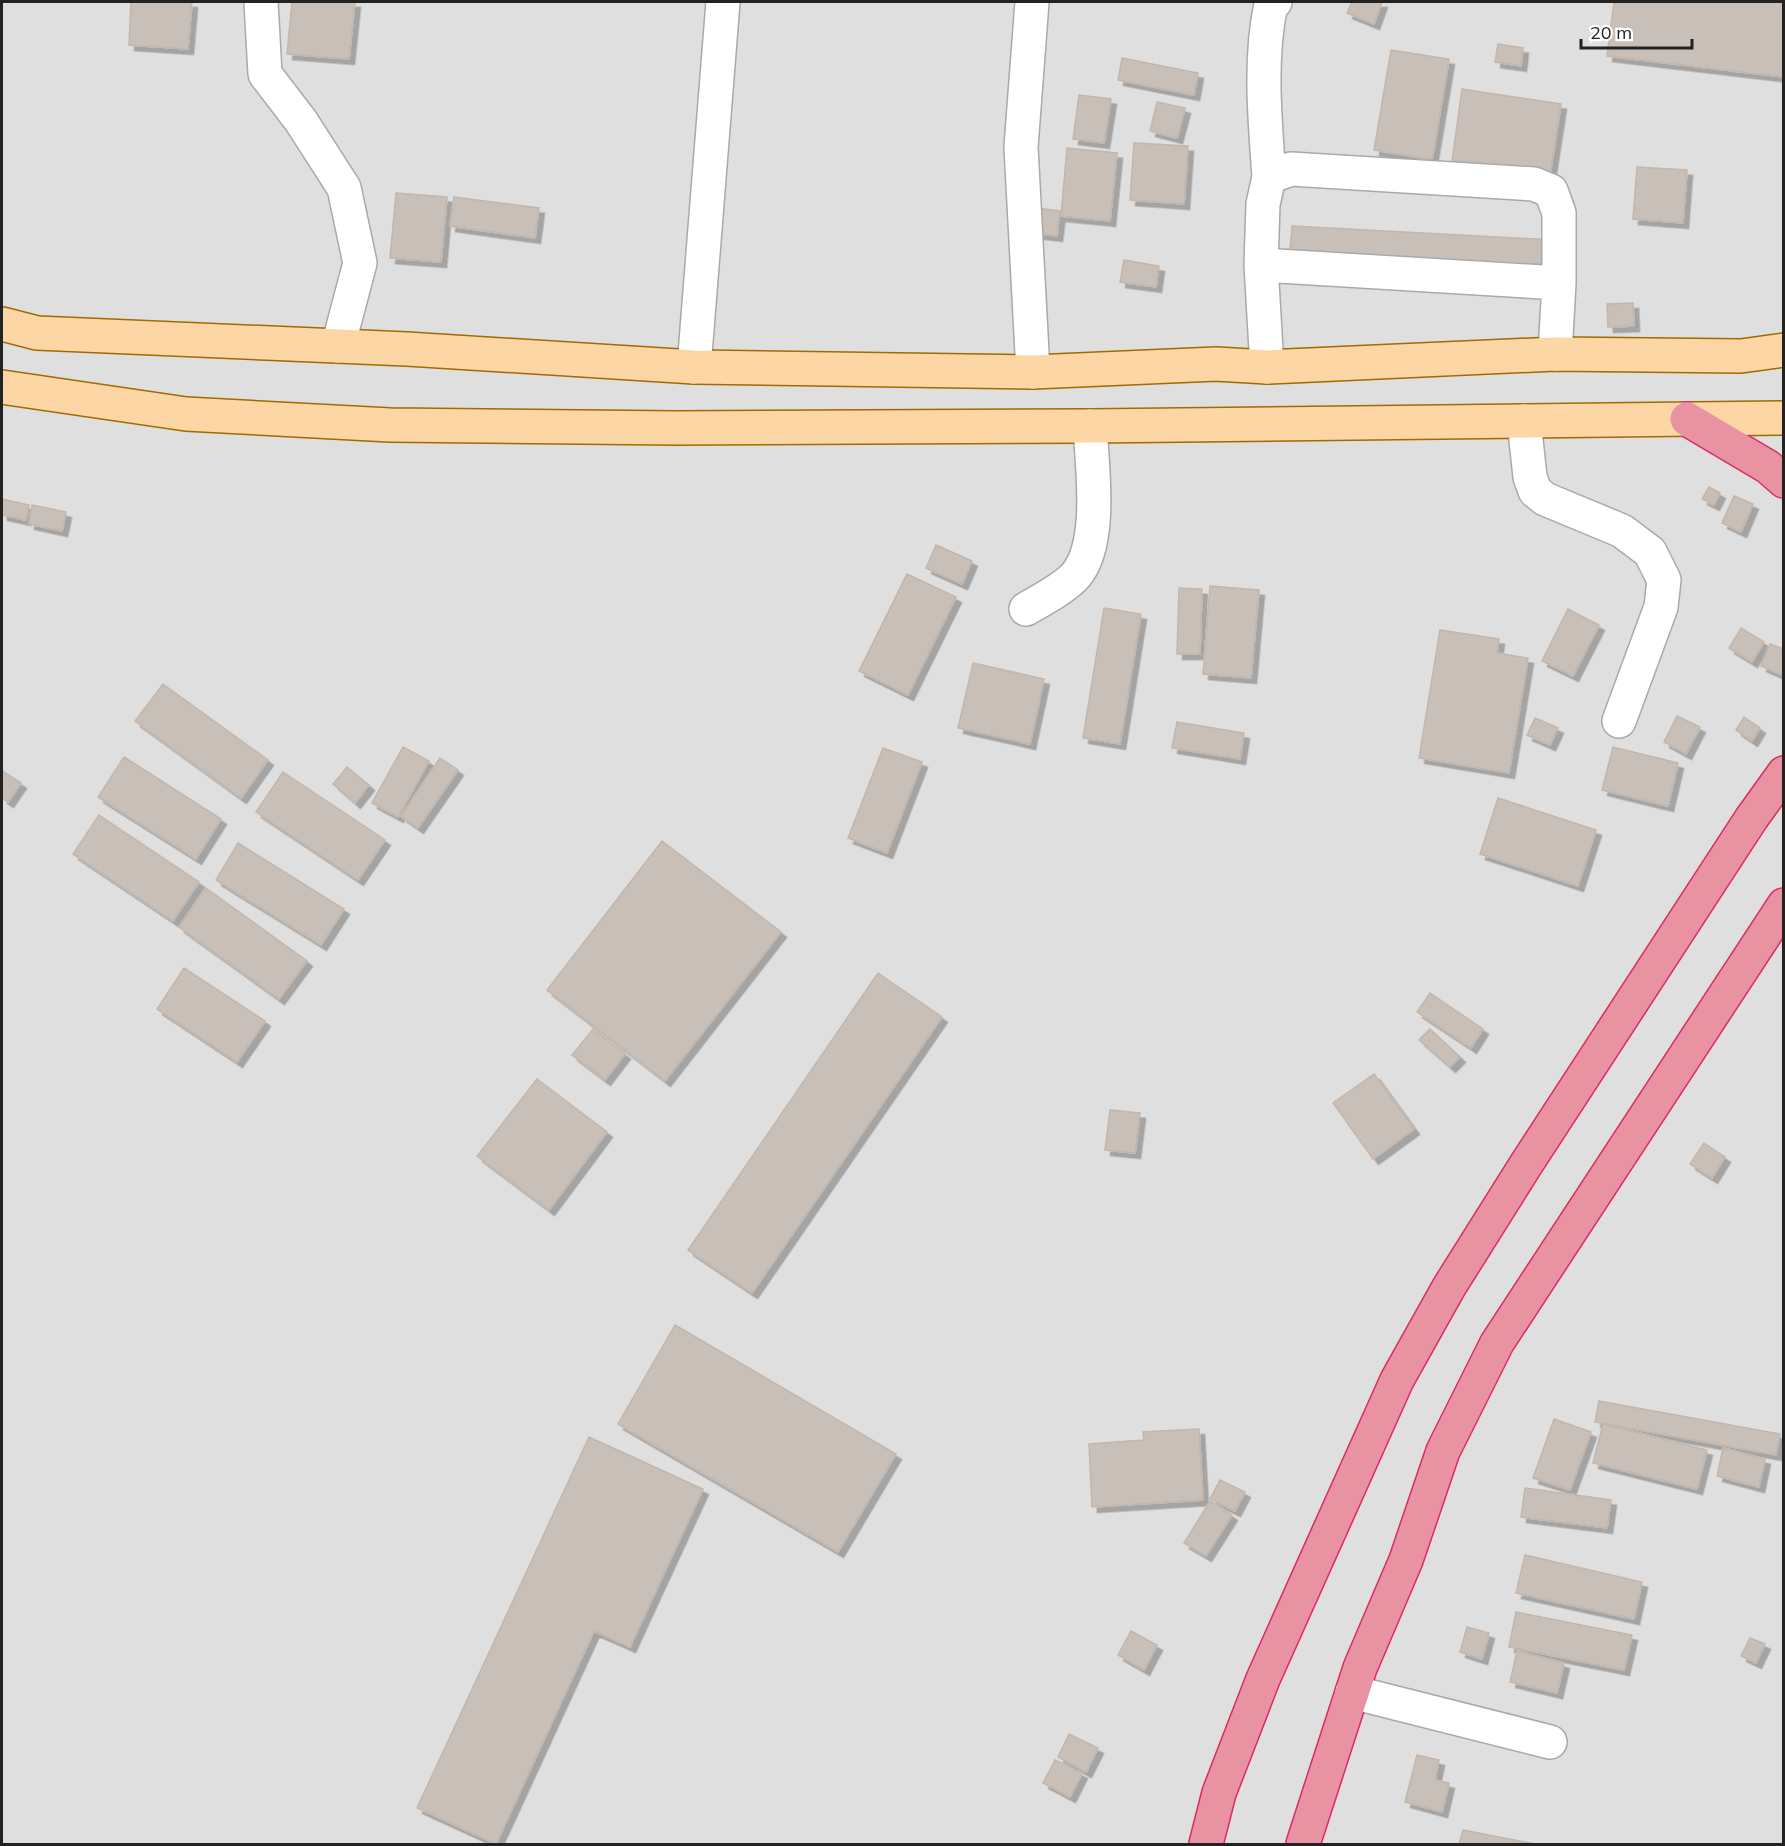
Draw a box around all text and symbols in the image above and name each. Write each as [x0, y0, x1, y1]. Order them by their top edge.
scale bar [1581, 12, 1692, 50]
text: 20 m [1590, 21, 1632, 44]

